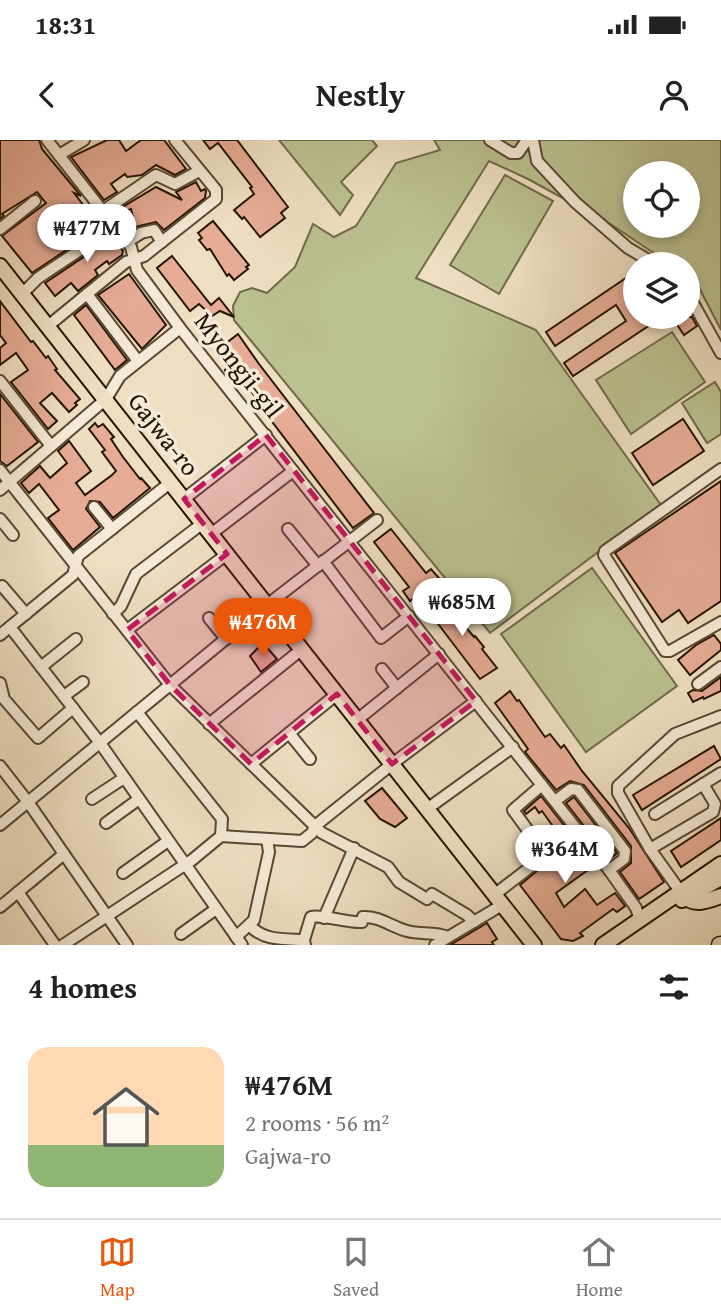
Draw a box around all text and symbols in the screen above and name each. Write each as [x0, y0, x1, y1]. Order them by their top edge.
text: 18:31 [35, 5, 96, 44]
text: Nestly [316, 71, 405, 118]
icon: back [28, 76, 66, 114]
icon: person [655, 76, 693, 114]
map controls [623, 161, 700, 329]
button: locate [623, 161, 700, 238]
pin: ₩477M [38, 204, 136, 264]
text: ₩477M [53, 210, 121, 243]
button: layers [623, 252, 700, 329]
street label: Myongji-gil [185, 303, 293, 426]
street label: Gajwa-ro [119, 383, 210, 484]
pin: ₩685M [413, 578, 511, 638]
text: ₩685M [428, 584, 496, 617]
pin: ₩476M [214, 598, 312, 658]
text: ₩476M [229, 604, 297, 637]
pin: ₩364M [516, 826, 614, 885]
text: ₩364M [531, 831, 599, 864]
text: 4 homes [28, 965, 137, 1009]
icon: filters [655, 968, 693, 1006]
text: ₩476M [245, 1062, 333, 1106]
icon: home [84, 1075, 168, 1159]
text: 2 rooms · 56 m² [245, 1106, 389, 1139]
text: Gajwa-ro [245, 1139, 331, 1172]
tab: Map [98, 1233, 136, 1303]
tab: Saved [333, 1233, 379, 1303]
tab: Home [576, 1233, 623, 1303]

